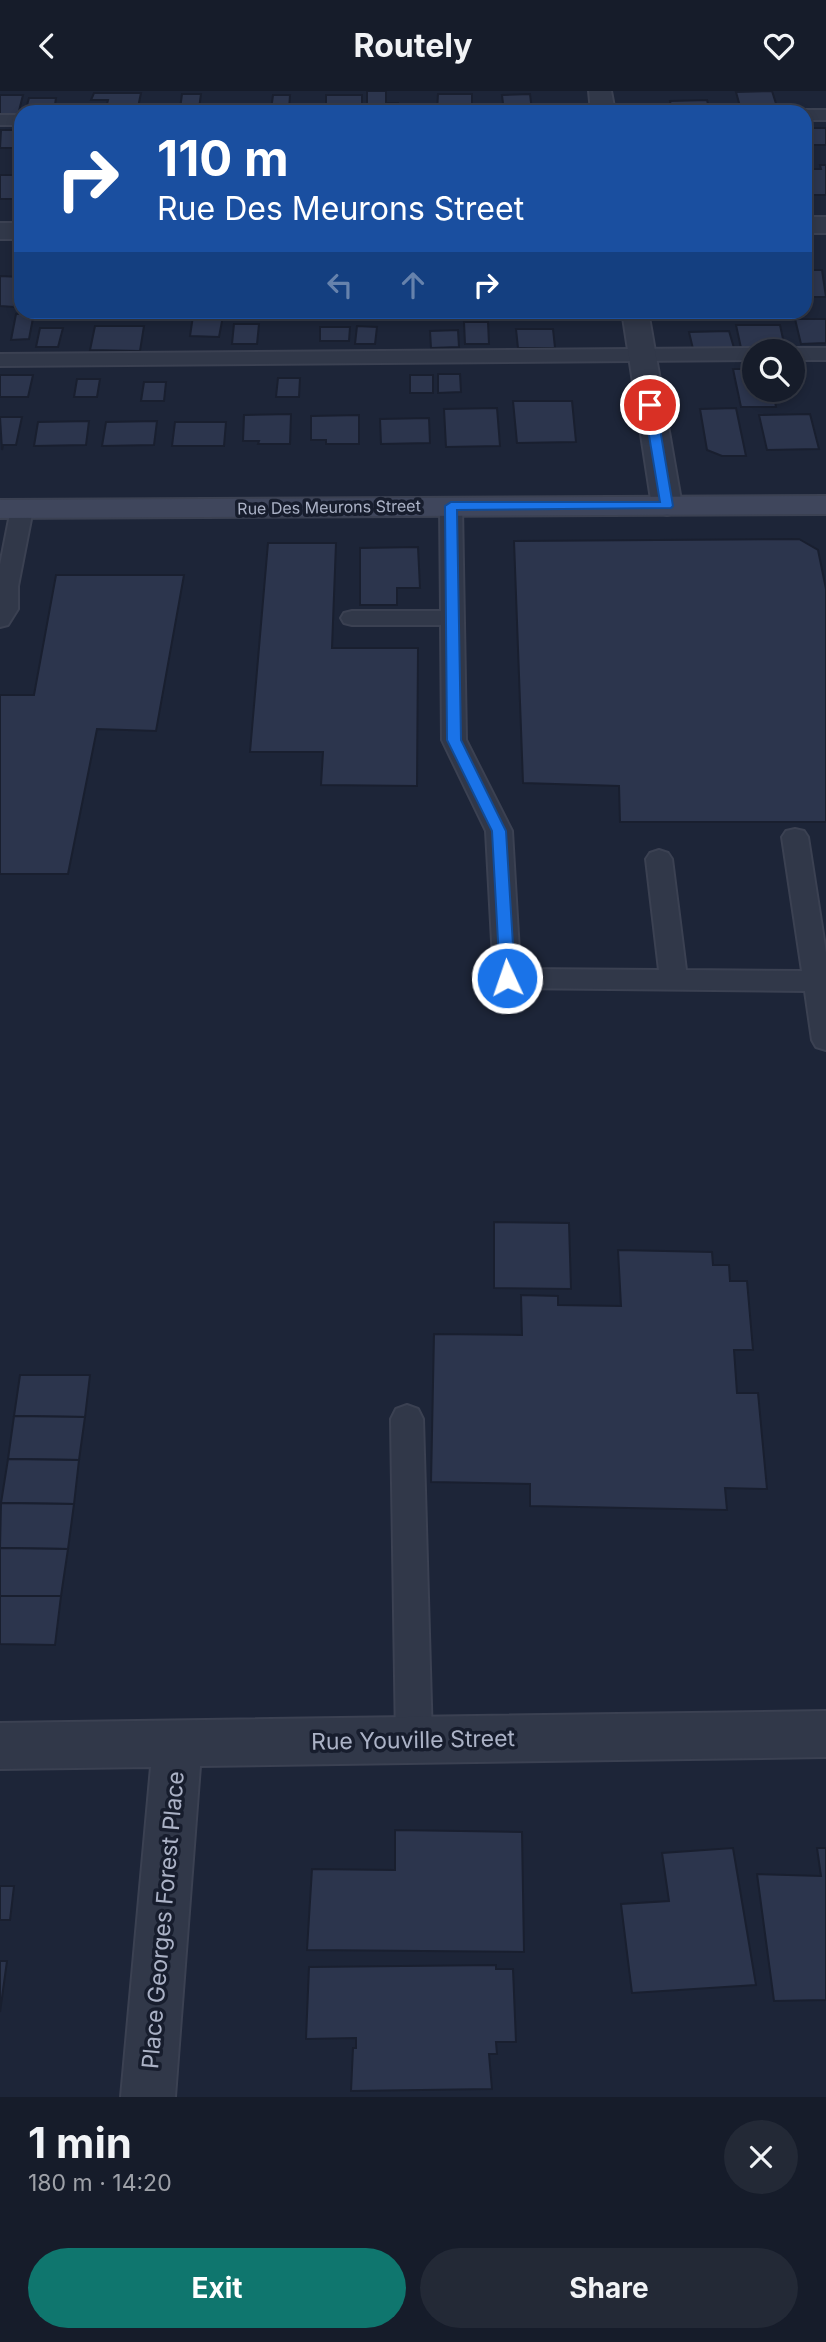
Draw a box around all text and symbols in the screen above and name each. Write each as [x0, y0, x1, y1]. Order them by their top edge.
text: Routely [354, 26, 472, 65]
icon: back [28, 27, 66, 65]
icon: heart [760, 27, 798, 65]
text: 110 m [157, 129, 289, 188]
icon: right [42, 133, 133, 224]
text: Rue Des Meurons Street [157, 189, 524, 228]
icon: left [321, 266, 359, 304]
icon: ahead [394, 266, 432, 304]
icon: right [467, 266, 505, 304]
map controls [742, 339, 805, 402]
button: search [742, 339, 805, 402]
pin [620, 375, 680, 435]
icon: arrive [631, 386, 669, 424]
street label: Rue Des Meurons Street [237, 495, 421, 519]
position arrow [470, 941, 544, 1015]
street label: Rue Youville Street [311, 1724, 516, 1756]
street label: Place Georges Forest Place [136, 1770, 190, 2070]
text: 1 min [28, 2117, 132, 2168]
button: close [724, 2120, 798, 2194]
text: 180 m · 14:20 [28, 2169, 172, 2197]
button: Exit [28, 2248, 406, 2328]
button: Share [420, 2248, 798, 2328]

